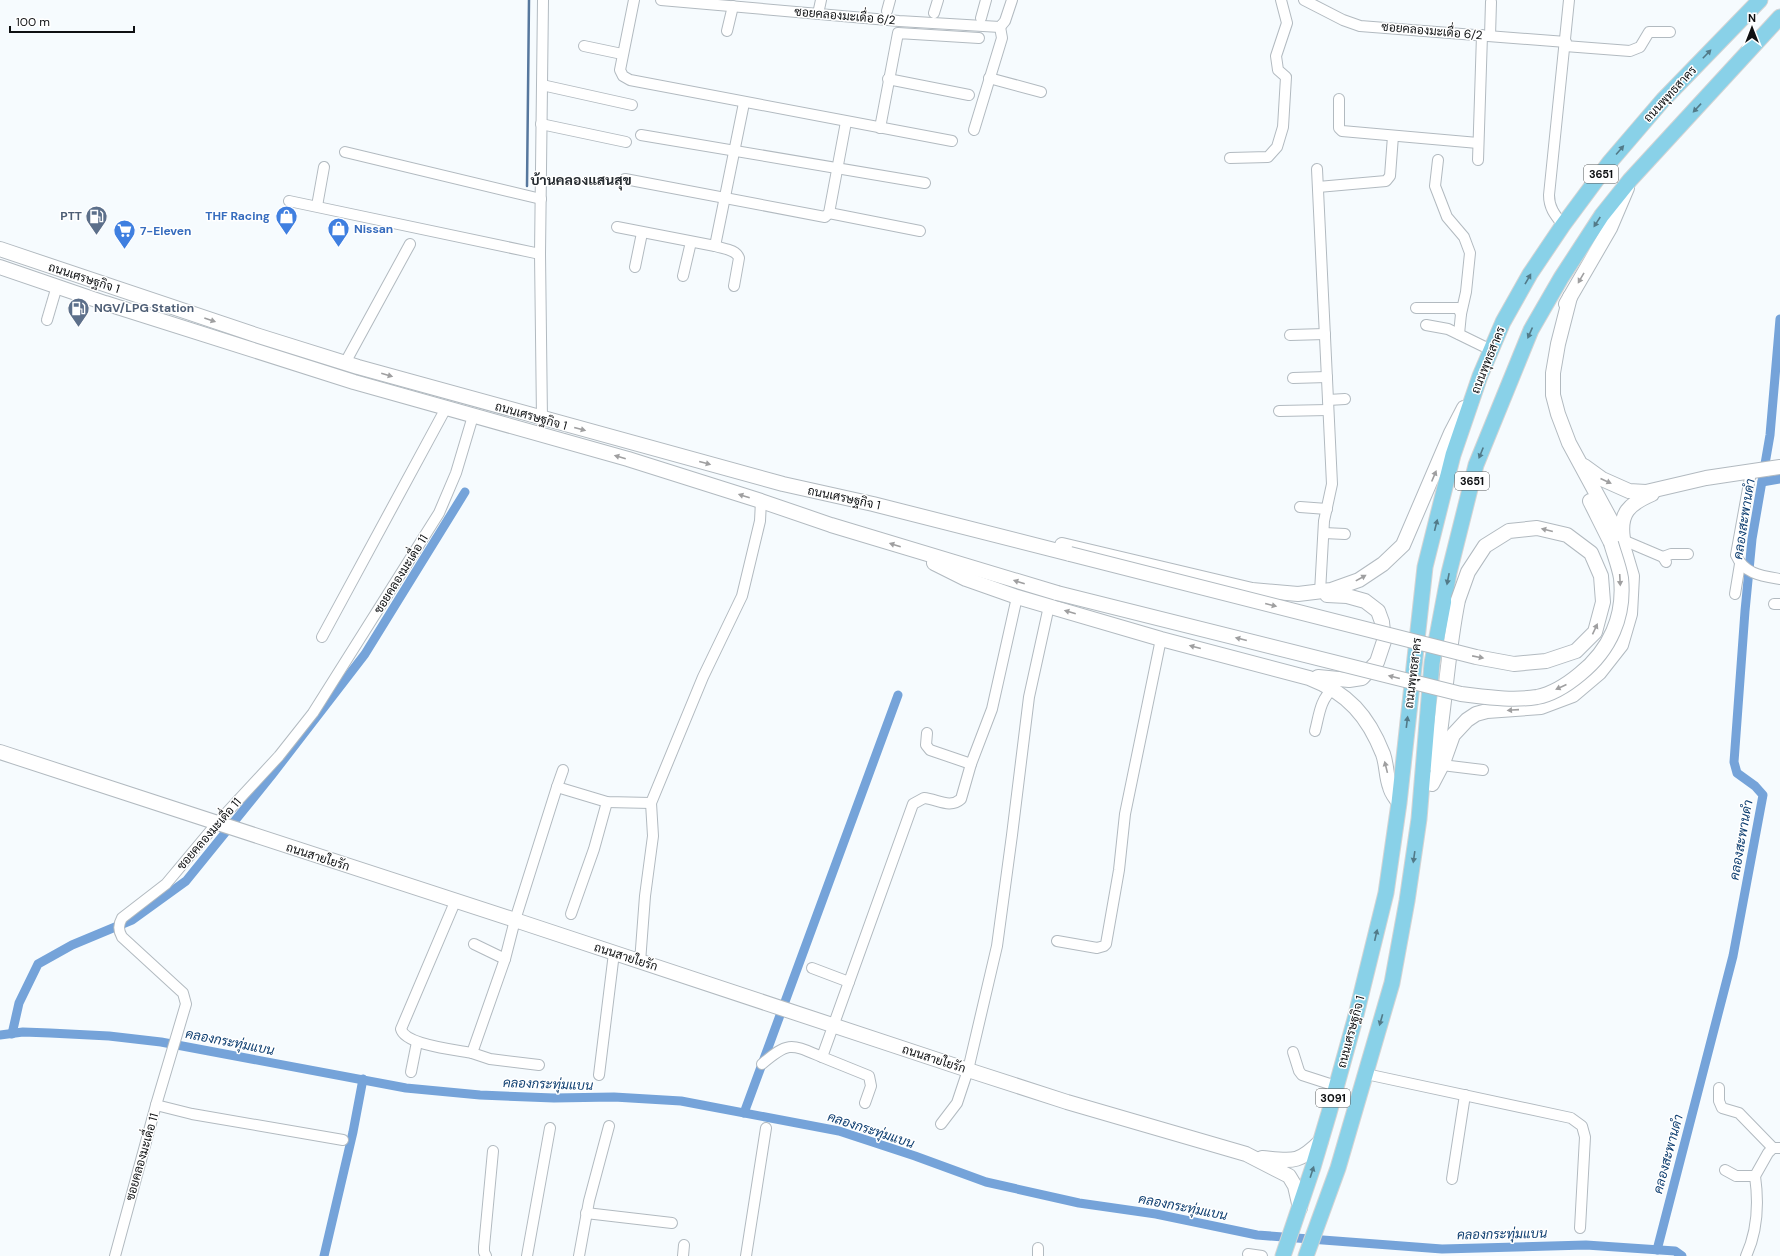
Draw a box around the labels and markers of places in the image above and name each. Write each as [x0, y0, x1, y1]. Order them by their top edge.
fuel station icon: PTT [84, 203, 110, 236]
shop icon: THF Racing [273, 203, 299, 236]
place label: PTT [60, 208, 82, 224]
place label: THF Racing [205, 208, 270, 224]
shop icon: Nissan [326, 216, 352, 249]
supermarket icon: 7-Eleven [112, 218, 138, 251]
place label: Nissan [354, 221, 393, 237]
place label: 7-Eleven [140, 223, 192, 239]
fuel station icon: NGV/LPG Station [66, 295, 92, 328]
place label: NGV/LPG Station [94, 300, 194, 316]

